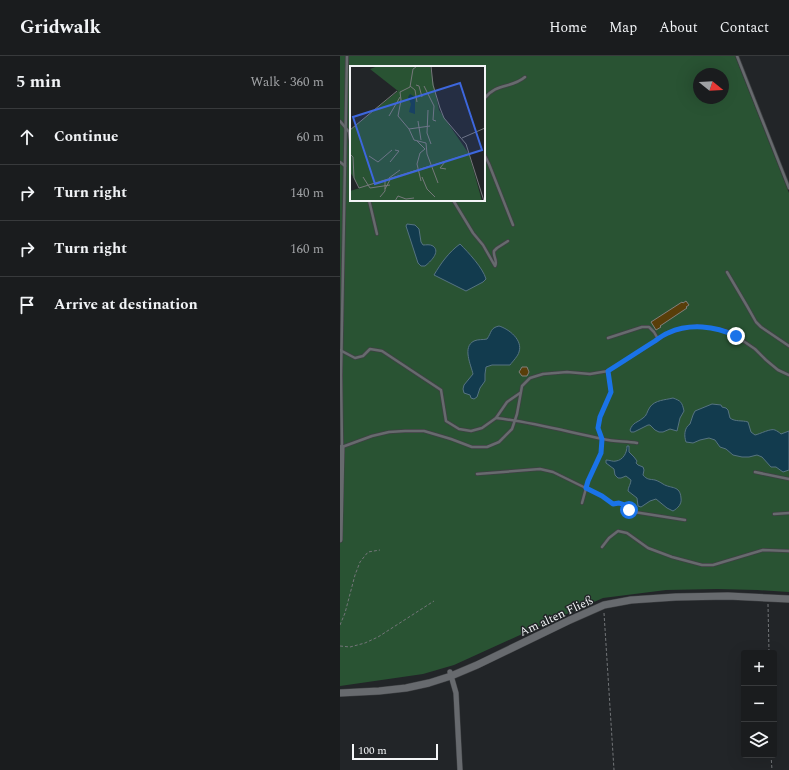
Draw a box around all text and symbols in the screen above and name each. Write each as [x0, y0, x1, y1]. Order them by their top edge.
text: Gridwalk [20, 13, 101, 42]
text: Home [549, 17, 587, 38]
text: Map [609, 17, 637, 38]
text: About [659, 17, 698, 38]
text: Contact [720, 17, 769, 38]
inset map [350, 66, 485, 201]
north arrow [693, 68, 729, 104]
text: 5 min [16, 69, 61, 95]
text: Walk · 360 m [250, 72, 324, 92]
text: Continue [54, 125, 119, 148]
icon: ahead [16, 126, 38, 148]
text: 60 m [297, 127, 324, 147]
text: Turn right [54, 181, 127, 204]
icon: right [16, 182, 38, 204]
text: 140 m [290, 183, 324, 203]
text: Turn right [54, 237, 127, 260]
icon: right [16, 238, 38, 260]
text: 160 m [290, 239, 324, 259]
text: Arrive at destination [54, 293, 198, 316]
icon: arrive [16, 294, 38, 316]
route end [727, 327, 745, 345]
route start [620, 501, 638, 519]
street label: Am alten Fließ [516, 591, 596, 642]
map controls [741, 650, 777, 758]
button: + [741, 650, 777, 686]
button: − [741, 686, 777, 722]
button: layers [741, 722, 777, 758]
scale bar [352, 742, 438, 761]
text: 100 m [358, 742, 387, 759]

